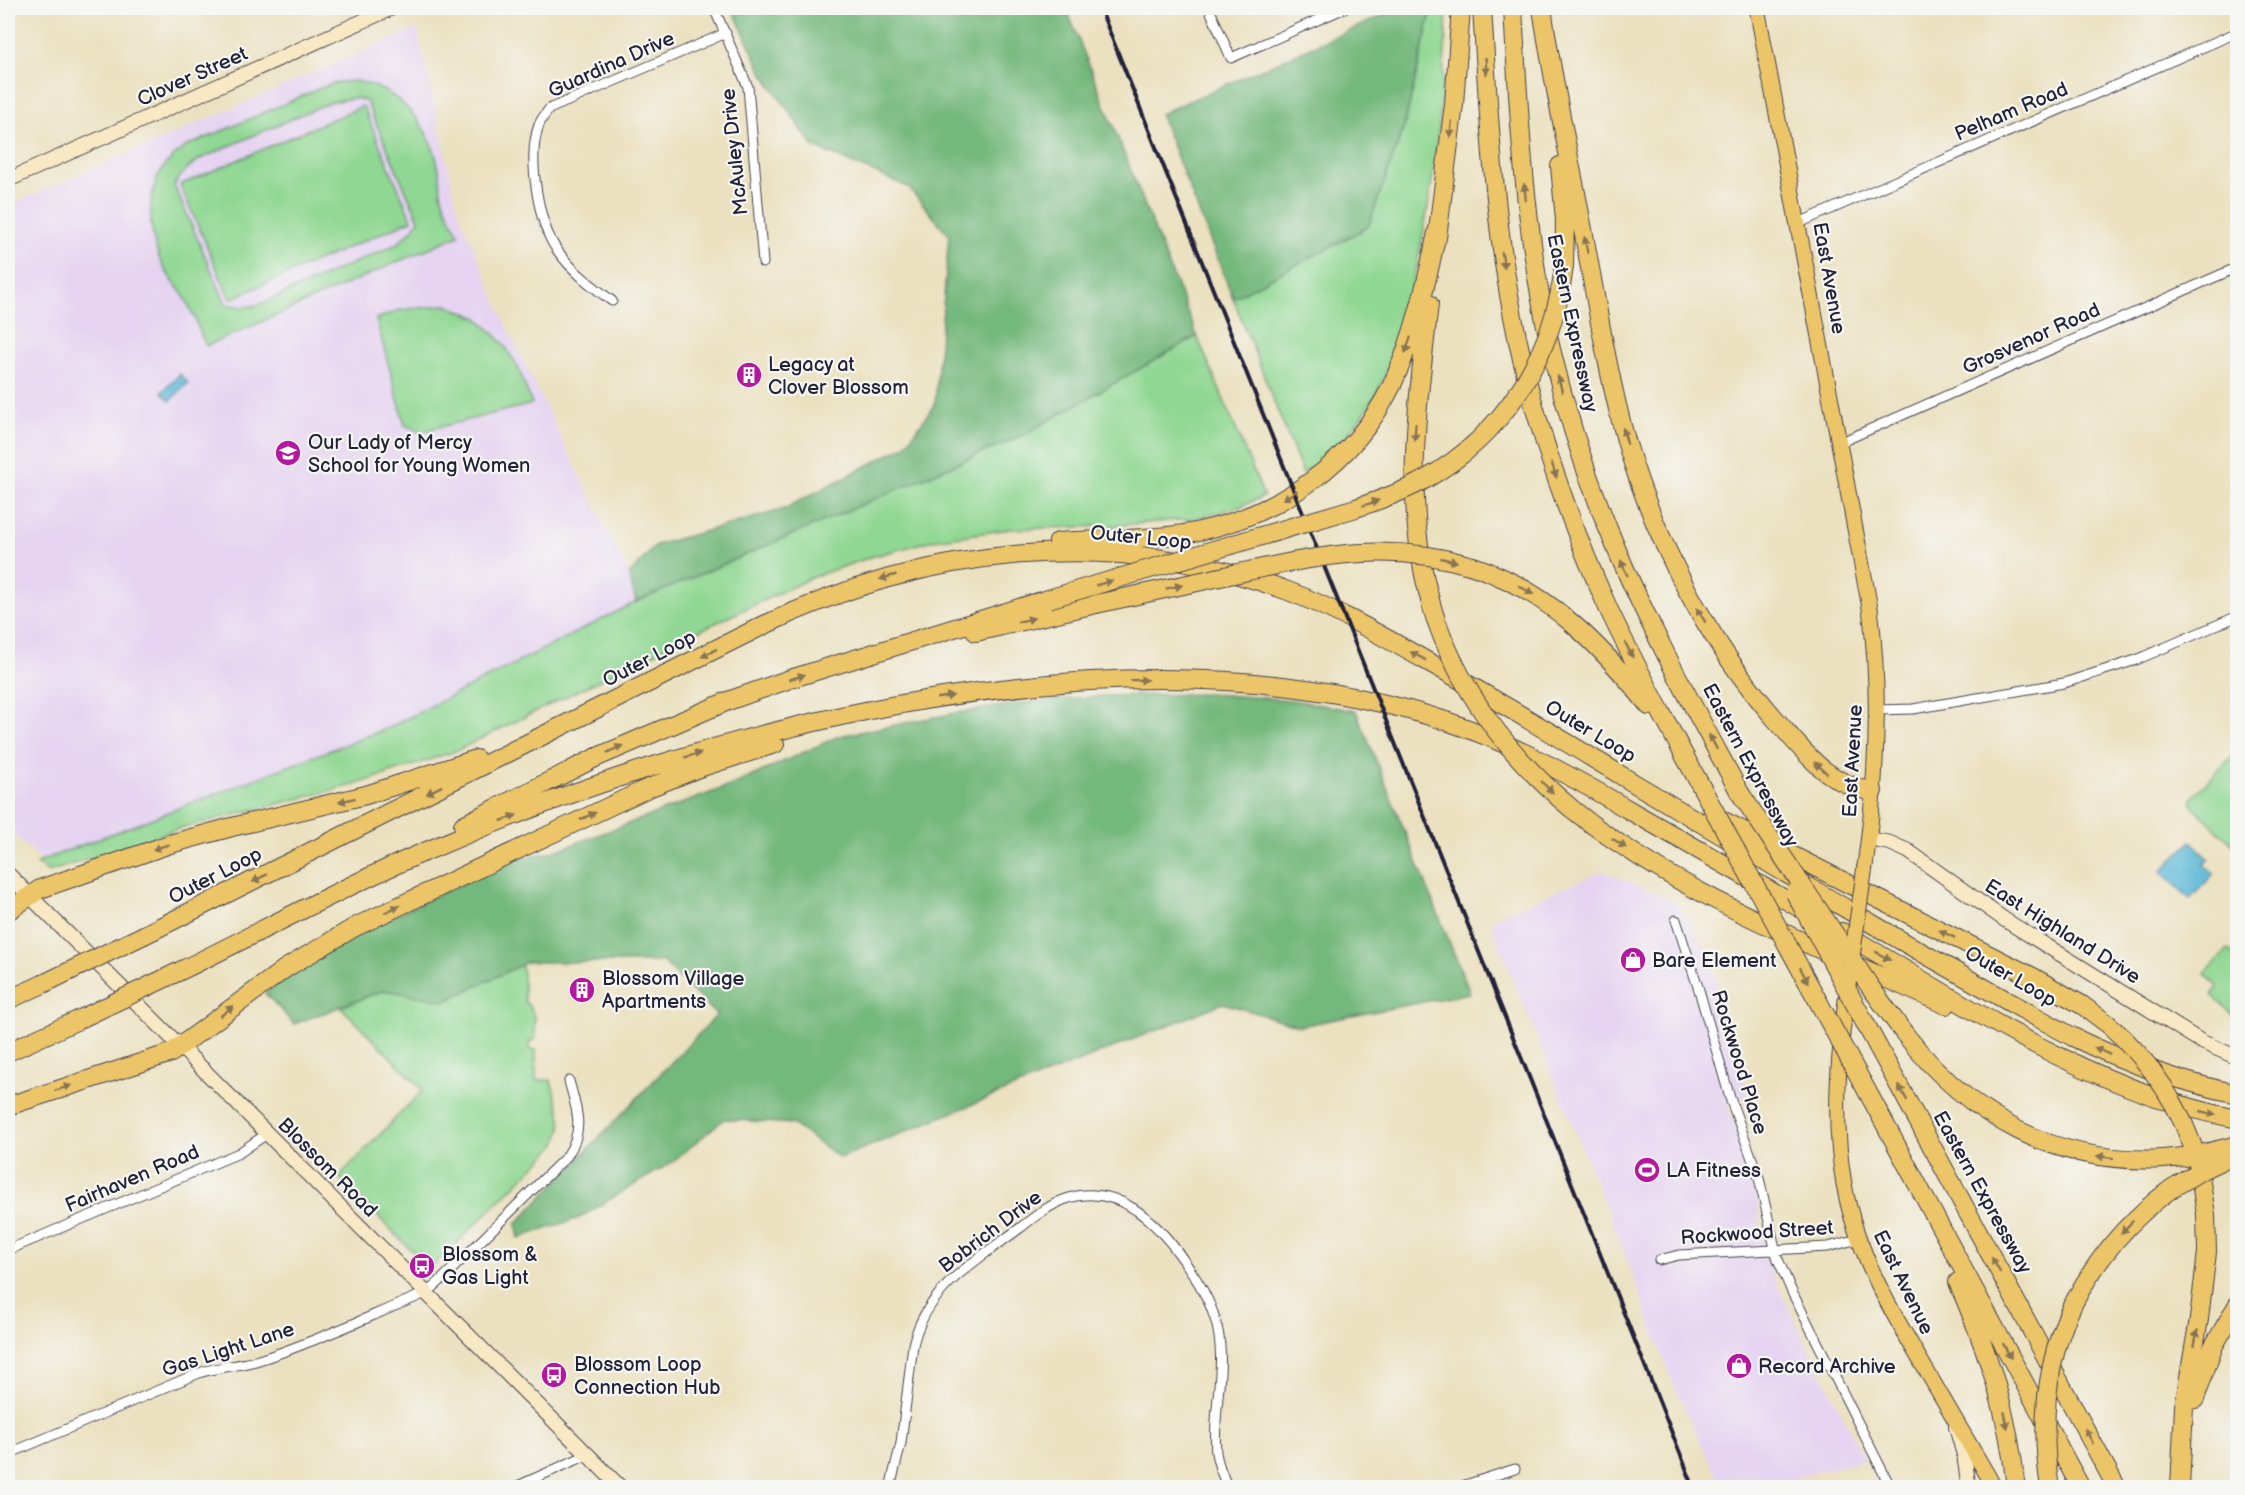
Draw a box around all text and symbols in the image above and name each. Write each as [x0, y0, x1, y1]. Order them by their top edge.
street label: Guardina Drive [545, 26, 678, 103]
street label: Clover Street [134, 42, 251, 112]
one-way arrow [1481, 56, 1490, 75]
street label: Pelham Road [1951, 77, 2072, 147]
street label: McAuley Drive [716, 87, 754, 216]
one-way arrow [1446, 119, 1456, 138]
one-way arrow [1521, 183, 1530, 202]
street label: East Avenue [1807, 220, 1851, 336]
street label: Eastern Expressway [1541, 232, 1603, 415]
one-way arrow [1581, 235, 1590, 254]
one-way arrow [1499, 251, 1508, 270]
street label: Grosvenor Road [1959, 298, 2104, 380]
one-way arrow [1402, 336, 1412, 354]
place label: Legacy at Clover Blossom [768, 353, 909, 400]
building icon: Legacy at Clover Blossom [734, 360, 764, 390]
one-way arrow [1555, 375, 1565, 393]
one-way arrow [1410, 422, 1420, 441]
one-way arrow [1620, 427, 1630, 445]
place label: Our Lady of Mercy School for Young Women [308, 431, 530, 478]
school or university icon: Our Lady of Mercy School for Young Women [273, 438, 303, 468]
one-way arrow [1549, 461, 1559, 479]
one-way arrow [1282, 490, 1298, 501]
one-way arrow [1362, 497, 1380, 507]
street label: Outer Loop [1089, 521, 1193, 555]
one-way arrow [1439, 555, 1458, 565]
one-way arrow [1619, 559, 1629, 577]
one-way arrow [879, 573, 897, 582]
one-way arrow [1095, 578, 1113, 587]
one-way arrow [1165, 582, 1184, 591]
one-way arrow [1518, 585, 1535, 595]
one-way arrow [1696, 607, 1707, 623]
one-way arrow [1017, 615, 1035, 625]
street label: Outer Loop [599, 625, 700, 693]
one-way arrow [1624, 641, 1633, 658]
one-way arrow [700, 648, 717, 658]
one-way arrow [1409, 651, 1426, 661]
one-way arrow [788, 672, 806, 682]
one-way arrow [1129, 676, 1148, 685]
street label: Eastern Expressway [1697, 680, 1803, 851]
one-way arrow [935, 693, 954, 702]
street label: Outer Loop [1541, 695, 1640, 768]
street label: East Avenue [1838, 704, 1868, 818]
one-way arrow [1708, 733, 1718, 750]
one-way arrow [607, 744, 624, 753]
one-way arrow [684, 750, 702, 759]
one-way arrow [1814, 761, 1829, 775]
one-way arrow [1539, 780, 1554, 794]
one-way arrow [426, 786, 443, 795]
one-way arrow [338, 795, 357, 805]
one-way arrow [579, 812, 596, 821]
one-way arrow [500, 813, 518, 822]
one-way arrow [1610, 837, 1626, 849]
street label: Outer Loop [165, 842, 266, 910]
one-way arrow [152, 843, 170, 853]
one-way arrow [251, 873, 268, 882]
street label: East Highland Drive [1980, 874, 2145, 989]
one-way arrow [384, 904, 401, 913]
one-way arrow [1939, 929, 1956, 939]
street label: Outer Loop [1960, 941, 2061, 1013]
shop icon: Bare Element [1618, 945, 1648, 975]
place label: Bare Element [1652, 949, 1776, 973]
one-way arrow [1875, 951, 1891, 962]
one-way arrow [1799, 966, 1809, 983]
place label: Blossom Village Apartments [602, 967, 745, 1014]
building icon: Blossom Village Apartments [567, 975, 597, 1005]
street label: Rockwood Place [1706, 987, 1772, 1137]
one-way arrow [219, 1004, 235, 1017]
one-way arrow [2093, 1046, 2111, 1056]
one-way arrow [54, 1083, 72, 1092]
one-way arrow [1898, 1084, 1908, 1101]
street label: Eastern Expressway [1928, 1107, 2037, 1278]
one-way arrow [2199, 1109, 2218, 1118]
street label: Blossom Road [273, 1113, 382, 1222]
street label: Fairhaven Road [62, 1140, 203, 1218]
one-way arrow [2095, 1153, 2114, 1162]
sports icon: LA Fitness [1632, 1155, 1662, 1185]
place label: LA Fitness [1666, 1159, 1761, 1183]
street label: Bobrich Drive [935, 1185, 1047, 1278]
street label: Rockwood Street [1680, 1216, 1834, 1250]
one-way arrow [2121, 1220, 2135, 1234]
street label: East Avenue [1868, 1226, 1939, 1339]
place label: Blossom & Gas Light [442, 1243, 538, 1290]
bus stop icon: Blossom & Gas Light [407, 1251, 437, 1281]
one-way arrow [1991, 1256, 2001, 1273]
street label: Gas Light Lane [159, 1317, 297, 1383]
one-way arrow [2192, 1328, 2201, 1347]
one-way arrow [2002, 1342, 2012, 1359]
shop icon: Record Archive [1724, 1351, 1754, 1381]
place label: Blossom Loop Connection Hub [574, 1353, 721, 1400]
place label: Record Archive [1758, 1355, 1896, 1379]
bus stop icon: Blossom Loop Connection Hub [539, 1360, 569, 1390]
one-way arrow [2002, 1411, 2011, 1430]
one-way arrow [2084, 1427, 2094, 1444]

